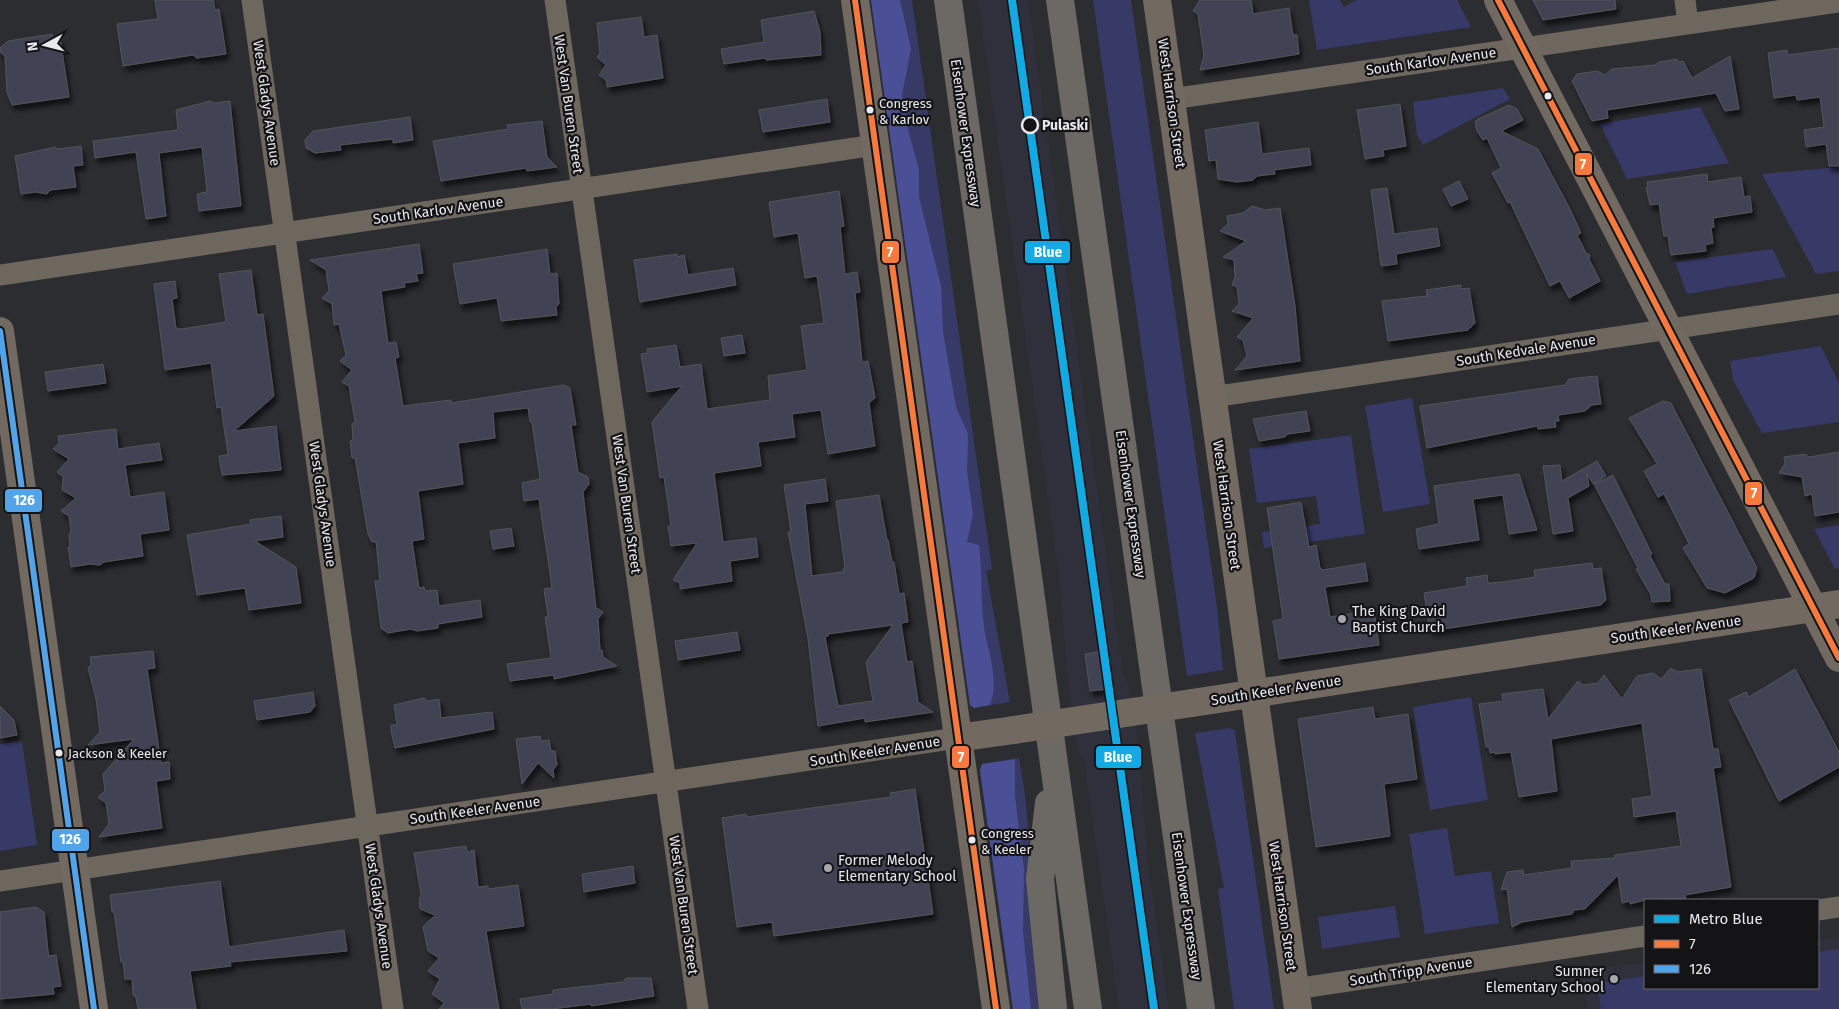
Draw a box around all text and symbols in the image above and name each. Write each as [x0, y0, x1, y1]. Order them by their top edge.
north arrow [20, 20, 70, 70]
street label: West Van Buren Street [550, 33, 587, 176]
street label: West Harrison Street [1154, 37, 1189, 170]
street label: West Gladys Avenue [249, 39, 284, 167]
text: N [24, 41, 42, 52]
street label: South Karlov Avenue [1365, 44, 1497, 79]
street label: Eisenhower Expressway [947, 58, 984, 208]
unlabelled marker [1543, 91, 1553, 101]
place label: Congress & Karlov [879, 96, 932, 127]
marker: Congress & Karlov [865, 105, 875, 115]
marker: Pulaski [1021, 116, 1039, 134]
place label: Pulaski [1042, 117, 1088, 134]
line badge: 7 [1574, 152, 1593, 176]
text: 7 [1580, 156, 1587, 173]
street label: South Karlov Avenue [372, 193, 504, 228]
line badge: 7 [881, 240, 900, 264]
line badge: Blue [1024, 240, 1071, 264]
text: 7 [887, 244, 894, 261]
text: Blue [1034, 244, 1063, 261]
street label: South Kedvale Avenue [1455, 331, 1597, 370]
street label: Eisenhower Expressway [1112, 429, 1149, 579]
street label: West Van Buren Street [608, 433, 645, 576]
street label: West Harrison Street [1209, 439, 1244, 572]
street label: West Gladys Avenue [305, 440, 340, 568]
line badge: 7 [1744, 481, 1763, 506]
text: 7 [1751, 485, 1758, 502]
line badge: 126 [4, 488, 43, 513]
text: 126 [13, 492, 35, 509]
place label: The King David Baptist Church [1352, 603, 1446, 636]
street label: South Keeler Avenue [1610, 612, 1742, 647]
marker: The King David Baptist Church [1336, 613, 1348, 625]
street label: South Keeler Avenue [1210, 672, 1342, 709]
street label: South Keeler Avenue [809, 733, 941, 770]
line badge: 7 [951, 745, 970, 769]
line badge: Blue [1095, 745, 1142, 769]
place label: Jackson & Keeler [68, 746, 167, 761]
marker: Jackson & Keeler [54, 748, 64, 758]
text: 7 [958, 749, 965, 766]
text: Blue [1104, 749, 1133, 766]
street label: South Keeler Avenue [409, 793, 541, 828]
place label: Congress & Keeler [981, 826, 1034, 857]
line badge: 126 [51, 828, 90, 852]
text: 126 [59, 831, 81, 848]
street label: Eisenhower Expressway [1168, 831, 1205, 981]
street label: West Van Buren Street [665, 834, 702, 977]
marker: Congress & Keeler [967, 835, 977, 845]
street label: West Harrison Street [1265, 840, 1300, 973]
street label: West Gladys Avenue [361, 842, 396, 970]
place label: Former Melody Elementary School [838, 852, 956, 885]
marker: Former Melody Elementary School [822, 862, 834, 874]
legend [1644, 899, 1819, 989]
text: Metro Blue [1689, 910, 1763, 928]
text: 7 [1689, 935, 1696, 953]
street label: South Tripp Avenue [1349, 953, 1474, 990]
text: 126 [1689, 960, 1711, 978]
place label: Sumner Elementary School [1486, 963, 1605, 996]
marker: Sumner Elementary School [1608, 973, 1620, 985]

